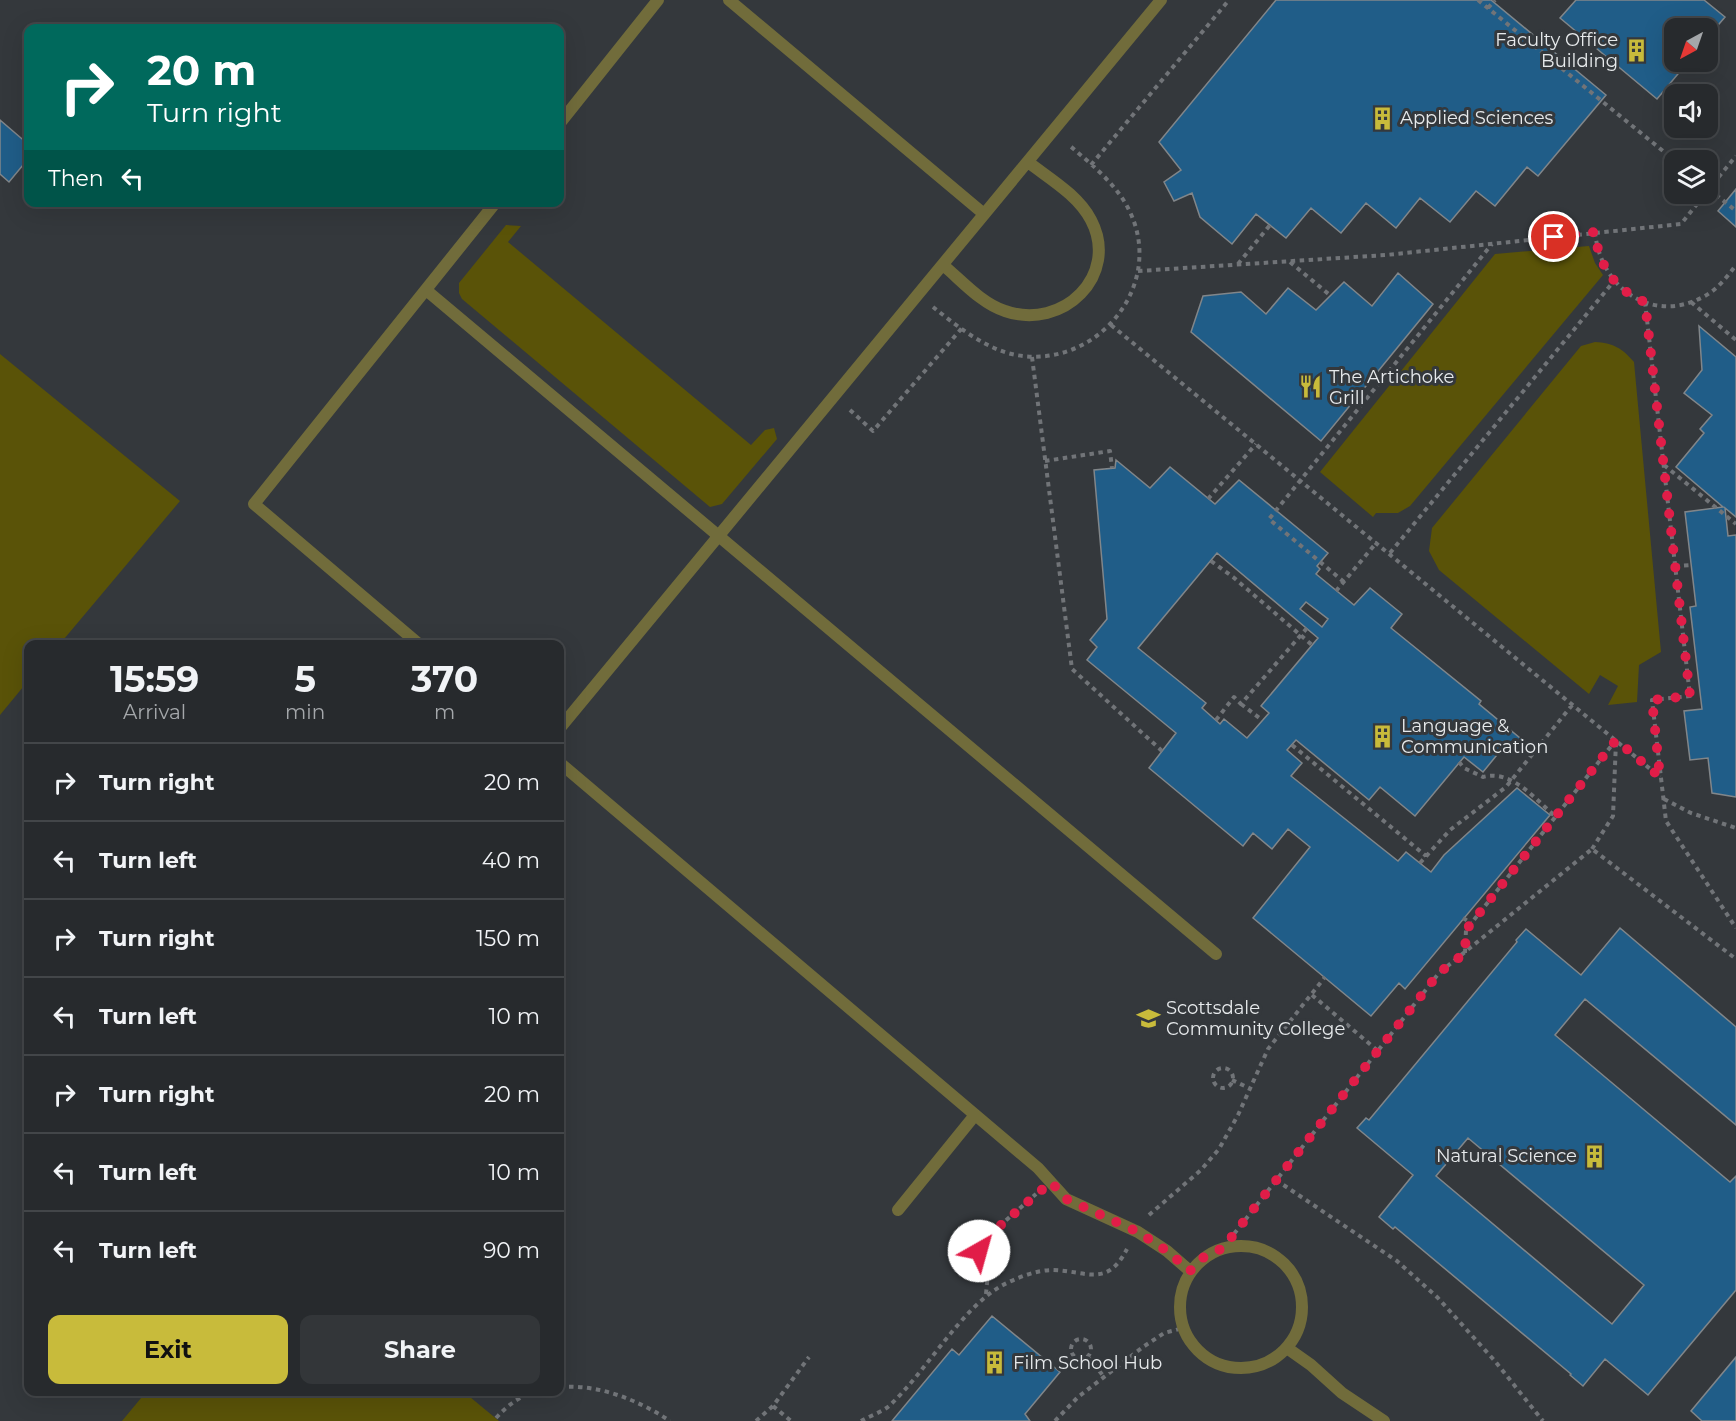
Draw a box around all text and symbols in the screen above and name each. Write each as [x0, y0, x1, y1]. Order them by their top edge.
north arrow [1664, 18, 1718, 72]
map controls [1664, 18, 1718, 204]
place label: Faculty Office Building [1495, 29, 1618, 72]
building icon: Faculty Office Building [1623, 37, 1649, 63]
text: 20 m [147, 44, 256, 96]
icon: right [48, 48, 126, 126]
button: sound [1664, 84, 1718, 138]
text: Turn right [147, 96, 282, 129]
building icon: Applied Sciences [1369, 105, 1395, 131]
place label: Applied Sciences [1400, 107, 1554, 129]
button: layers [1664, 150, 1718, 204]
icon: left [116, 162, 149, 195]
text: Then [48, 165, 104, 192]
pin [1528, 211, 1579, 262]
icon: arrive [1537, 220, 1570, 253]
place label: The Artichoke Grill [1329, 366, 1454, 409]
restaurant icon: The Artichoke Grill [1298, 374, 1324, 400]
text: 15:59 [110, 657, 199, 701]
text: 5 [294, 657, 316, 701]
text: 370 [411, 657, 478, 701]
text: Arrival [123, 700, 186, 724]
text: min [285, 700, 325, 724]
text: m [434, 700, 455, 724]
place label: Language & Communication [1401, 715, 1548, 758]
building icon: Language & Communication [1370, 723, 1396, 749]
icon: right [48, 766, 81, 799]
text: Turn right [99, 769, 214, 796]
text: 20 m [484, 769, 540, 796]
icon: left [48, 844, 81, 877]
text: Turn left [99, 847, 197, 874]
text: 40 m [482, 847, 540, 874]
icon: right [48, 922, 81, 955]
text: Turn right [99, 925, 214, 952]
text: 150 m [476, 925, 540, 952]
place label: Scottsdale Community College [1166, 997, 1345, 1040]
icon: left [48, 1000, 81, 1033]
text: Turn left [99, 1003, 197, 1030]
text: 10 m [488, 1003, 540, 1030]
school or university icon: Scottsdale Community College [1135, 1005, 1161, 1031]
icon: right [48, 1078, 81, 1111]
text: Turn right [99, 1081, 214, 1108]
text: 20 m [484, 1081, 540, 1108]
building icon: Natural Science [1582, 1143, 1608, 1169]
place label: Natural Science [1436, 1145, 1577, 1167]
icon: left [48, 1156, 81, 1189]
text: Turn left [99, 1159, 197, 1186]
text: 10 m [488, 1159, 540, 1186]
position arrow [947, 1219, 1011, 1283]
icon: left [48, 1234, 81, 1267]
text: Turn left [99, 1237, 197, 1264]
text: 90 m [483, 1237, 540, 1264]
button: Exit [48, 1315, 288, 1384]
button: Share [300, 1315, 540, 1384]
building icon: Film School Hub [982, 1350, 1008, 1376]
place label: Film School Hub [1013, 1352, 1162, 1374]

